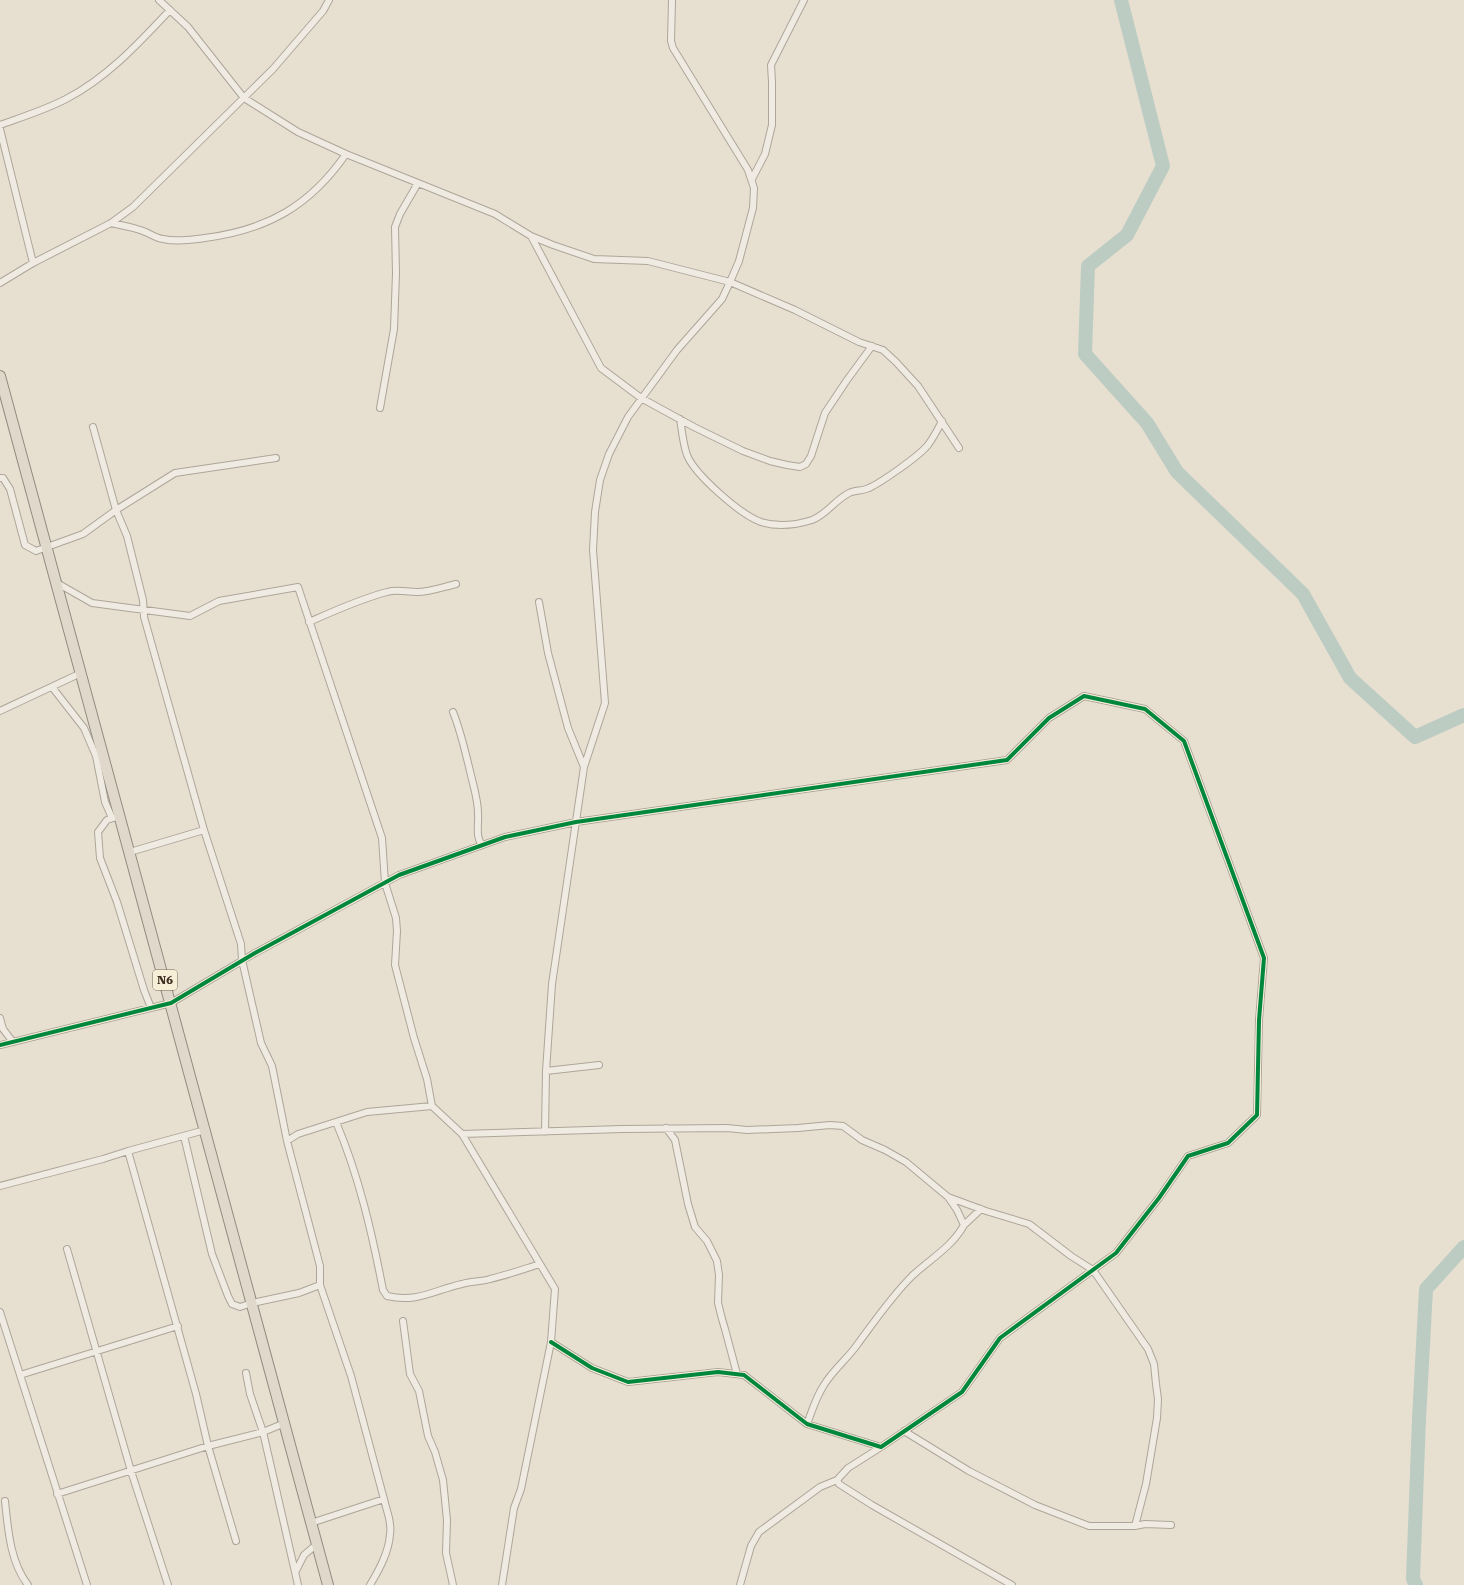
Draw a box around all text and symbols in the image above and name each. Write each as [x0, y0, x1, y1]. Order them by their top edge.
road number: N6 [153, 970, 177, 990]

